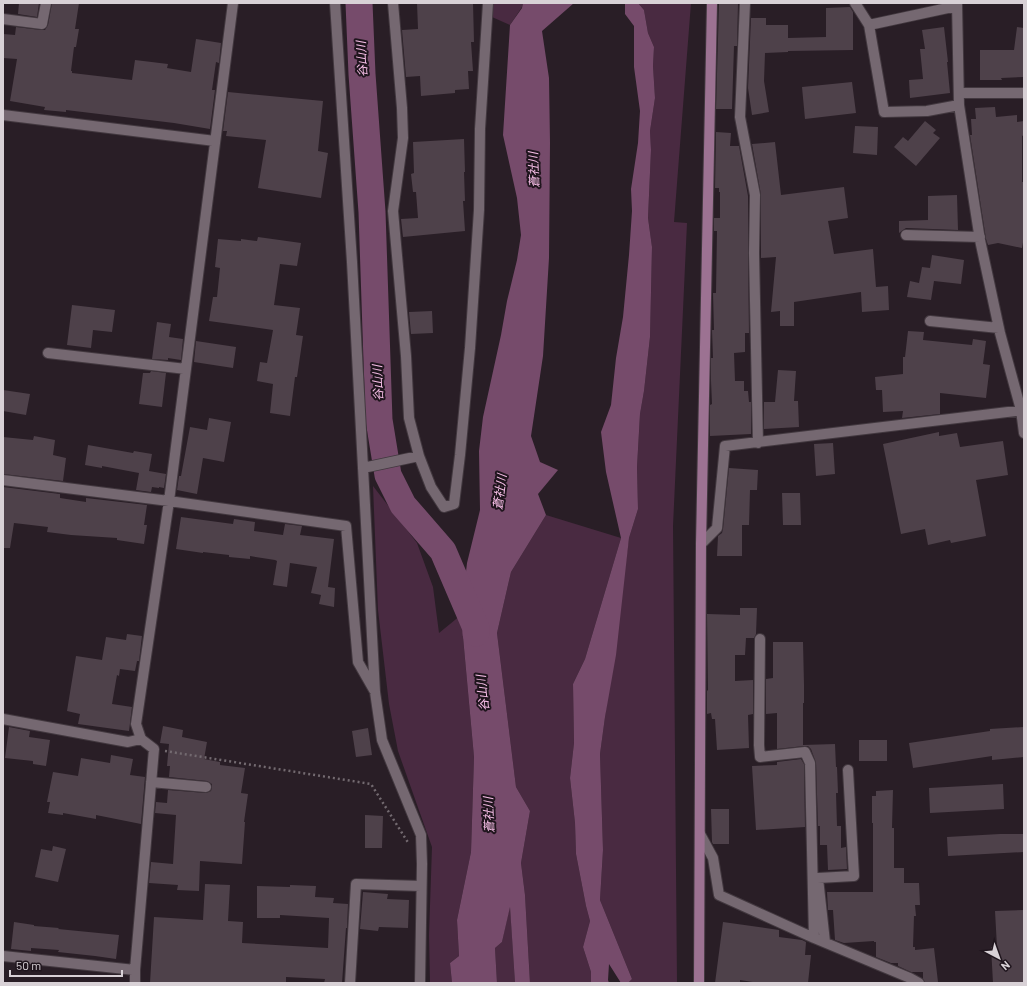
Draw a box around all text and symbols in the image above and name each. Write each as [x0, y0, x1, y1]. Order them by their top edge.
water label: 谷山川 [353, 39, 369, 77]
water label: 蒼社川 [525, 150, 541, 188]
water label: 谷山川 [369, 363, 385, 401]
water label: 蒼社川 [490, 471, 508, 511]
water label: 谷山川 [473, 672, 491, 712]
water label: 蒼社川 [480, 795, 496, 833]
north arrow [979, 938, 1019, 978]
scale bar [10, 952, 122, 978]
text: 50 m [16, 958, 41, 972]
text: N [999, 959, 1013, 973]

